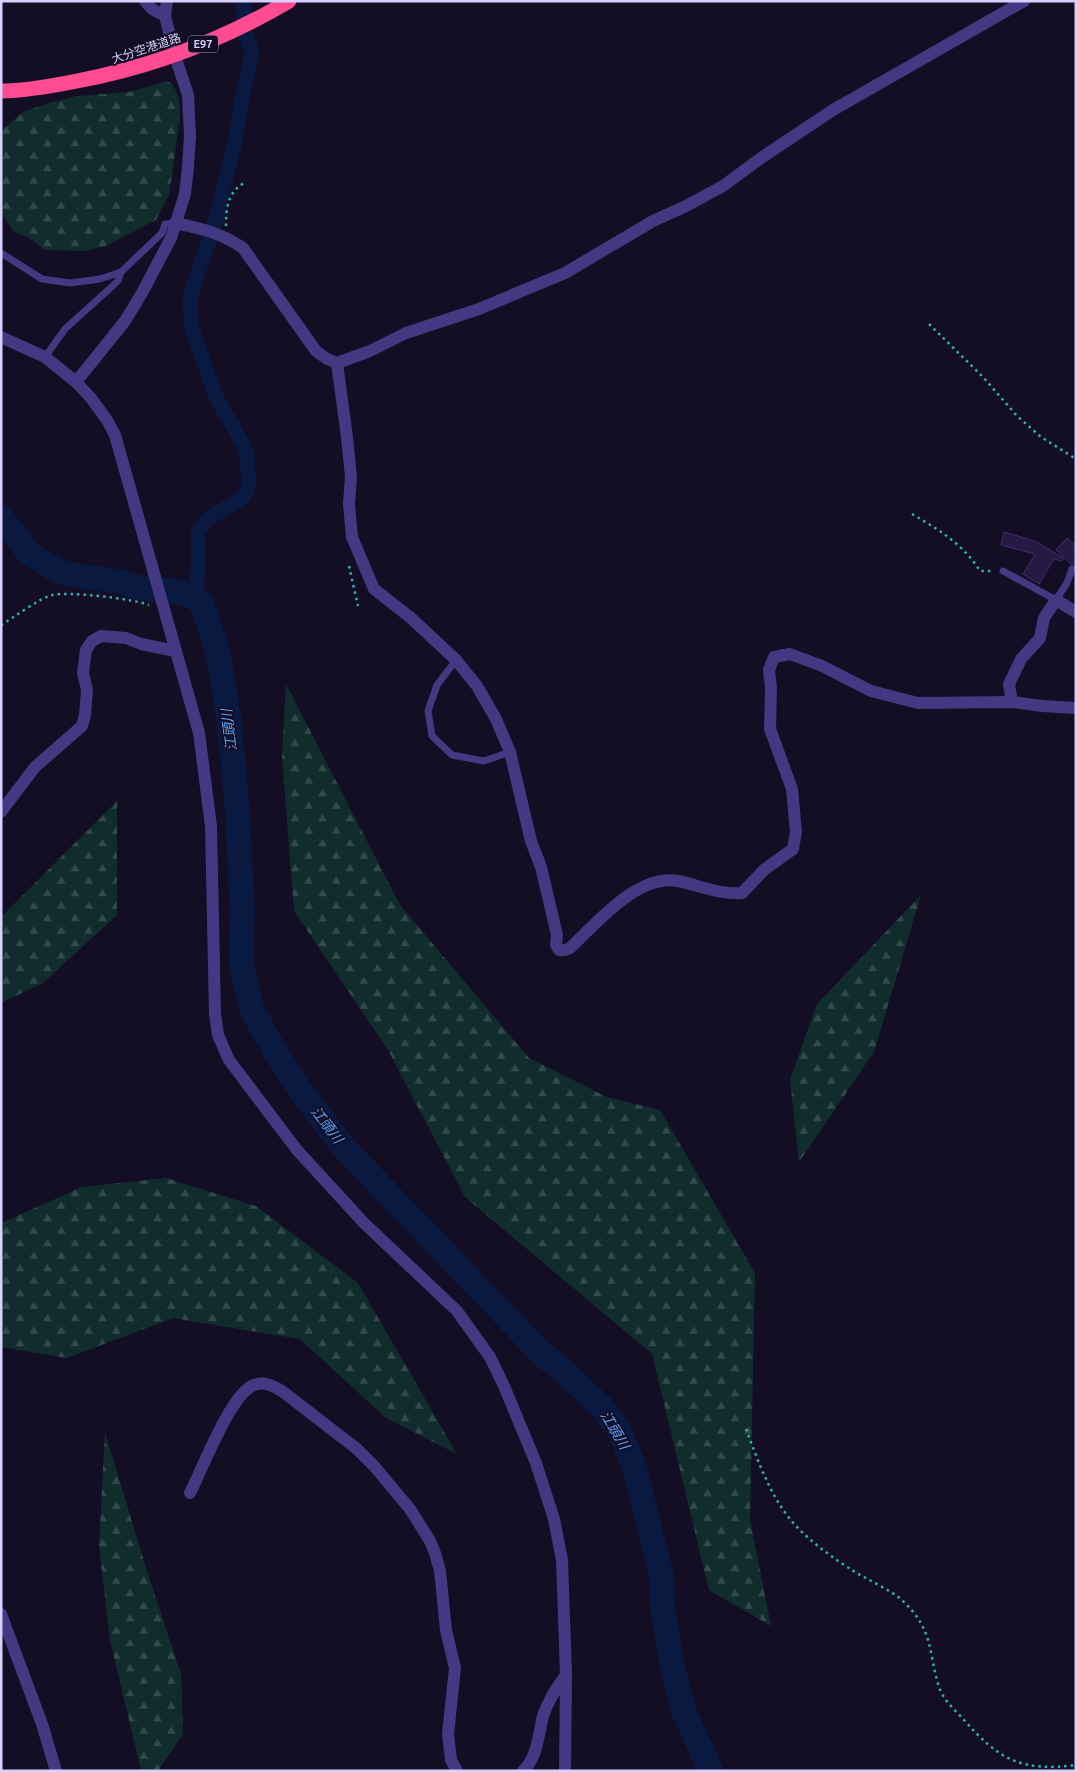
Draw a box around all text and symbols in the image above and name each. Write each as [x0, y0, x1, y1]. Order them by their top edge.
street label: 大分空港道路 [110, 31, 182, 65]
road number: E97 [188, 36, 218, 52]
water label: 江頭川 [218, 706, 239, 752]
water label: 江頭川 [308, 1104, 347, 1148]
water label: 江頭川 [597, 1408, 634, 1454]

